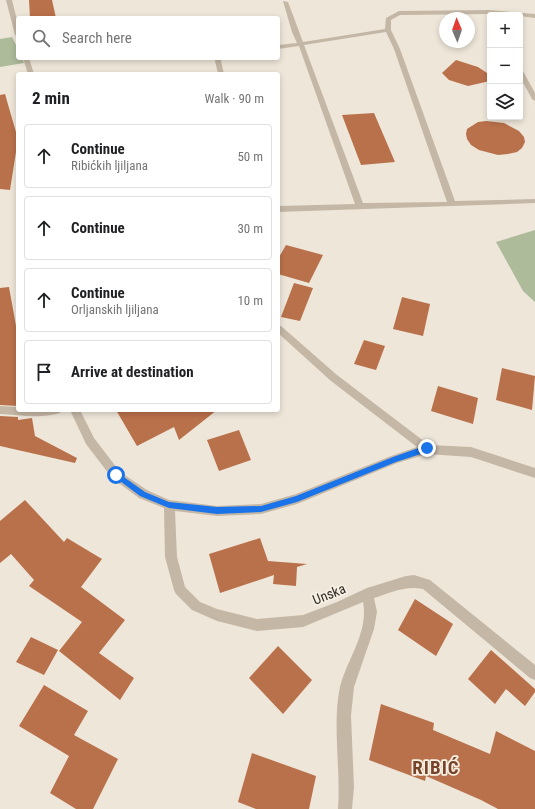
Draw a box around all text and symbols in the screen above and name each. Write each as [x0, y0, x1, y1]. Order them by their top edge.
north arrow [439, 12, 475, 48]
map controls [487, 12, 523, 120]
button: + [487, 12, 523, 48]
search box [16, 16, 280, 60]
icon: search [30, 27, 52, 49]
text: Search here [62, 29, 132, 47]
button: − [487, 48, 523, 84]
button: layers [487, 84, 523, 120]
text: 2 min [32, 88, 70, 108]
text: Walk · 90 m [204, 91, 264, 106]
text: Continue [71, 140, 125, 158]
icon: ahead [33, 145, 55, 167]
text: 50 m [237, 149, 263, 164]
text: Ribićkih ljiljana [71, 158, 148, 173]
icon: ahead [33, 217, 55, 239]
text: Continue [71, 219, 125, 237]
text: 30 m [237, 221, 263, 236]
text: Continue [71, 284, 125, 302]
icon: ahead [33, 289, 55, 311]
text: 10 m [237, 293, 263, 308]
text: Orljanskih ljiljana [71, 302, 159, 317]
icon: arrive [33, 361, 55, 383]
text: Arrive at destination [71, 363, 194, 381]
route end [418, 439, 436, 457]
route start [107, 466, 125, 484]
street label: Unska [310, 580, 348, 608]
district label: RIBIĆ [412, 756, 460, 779]

